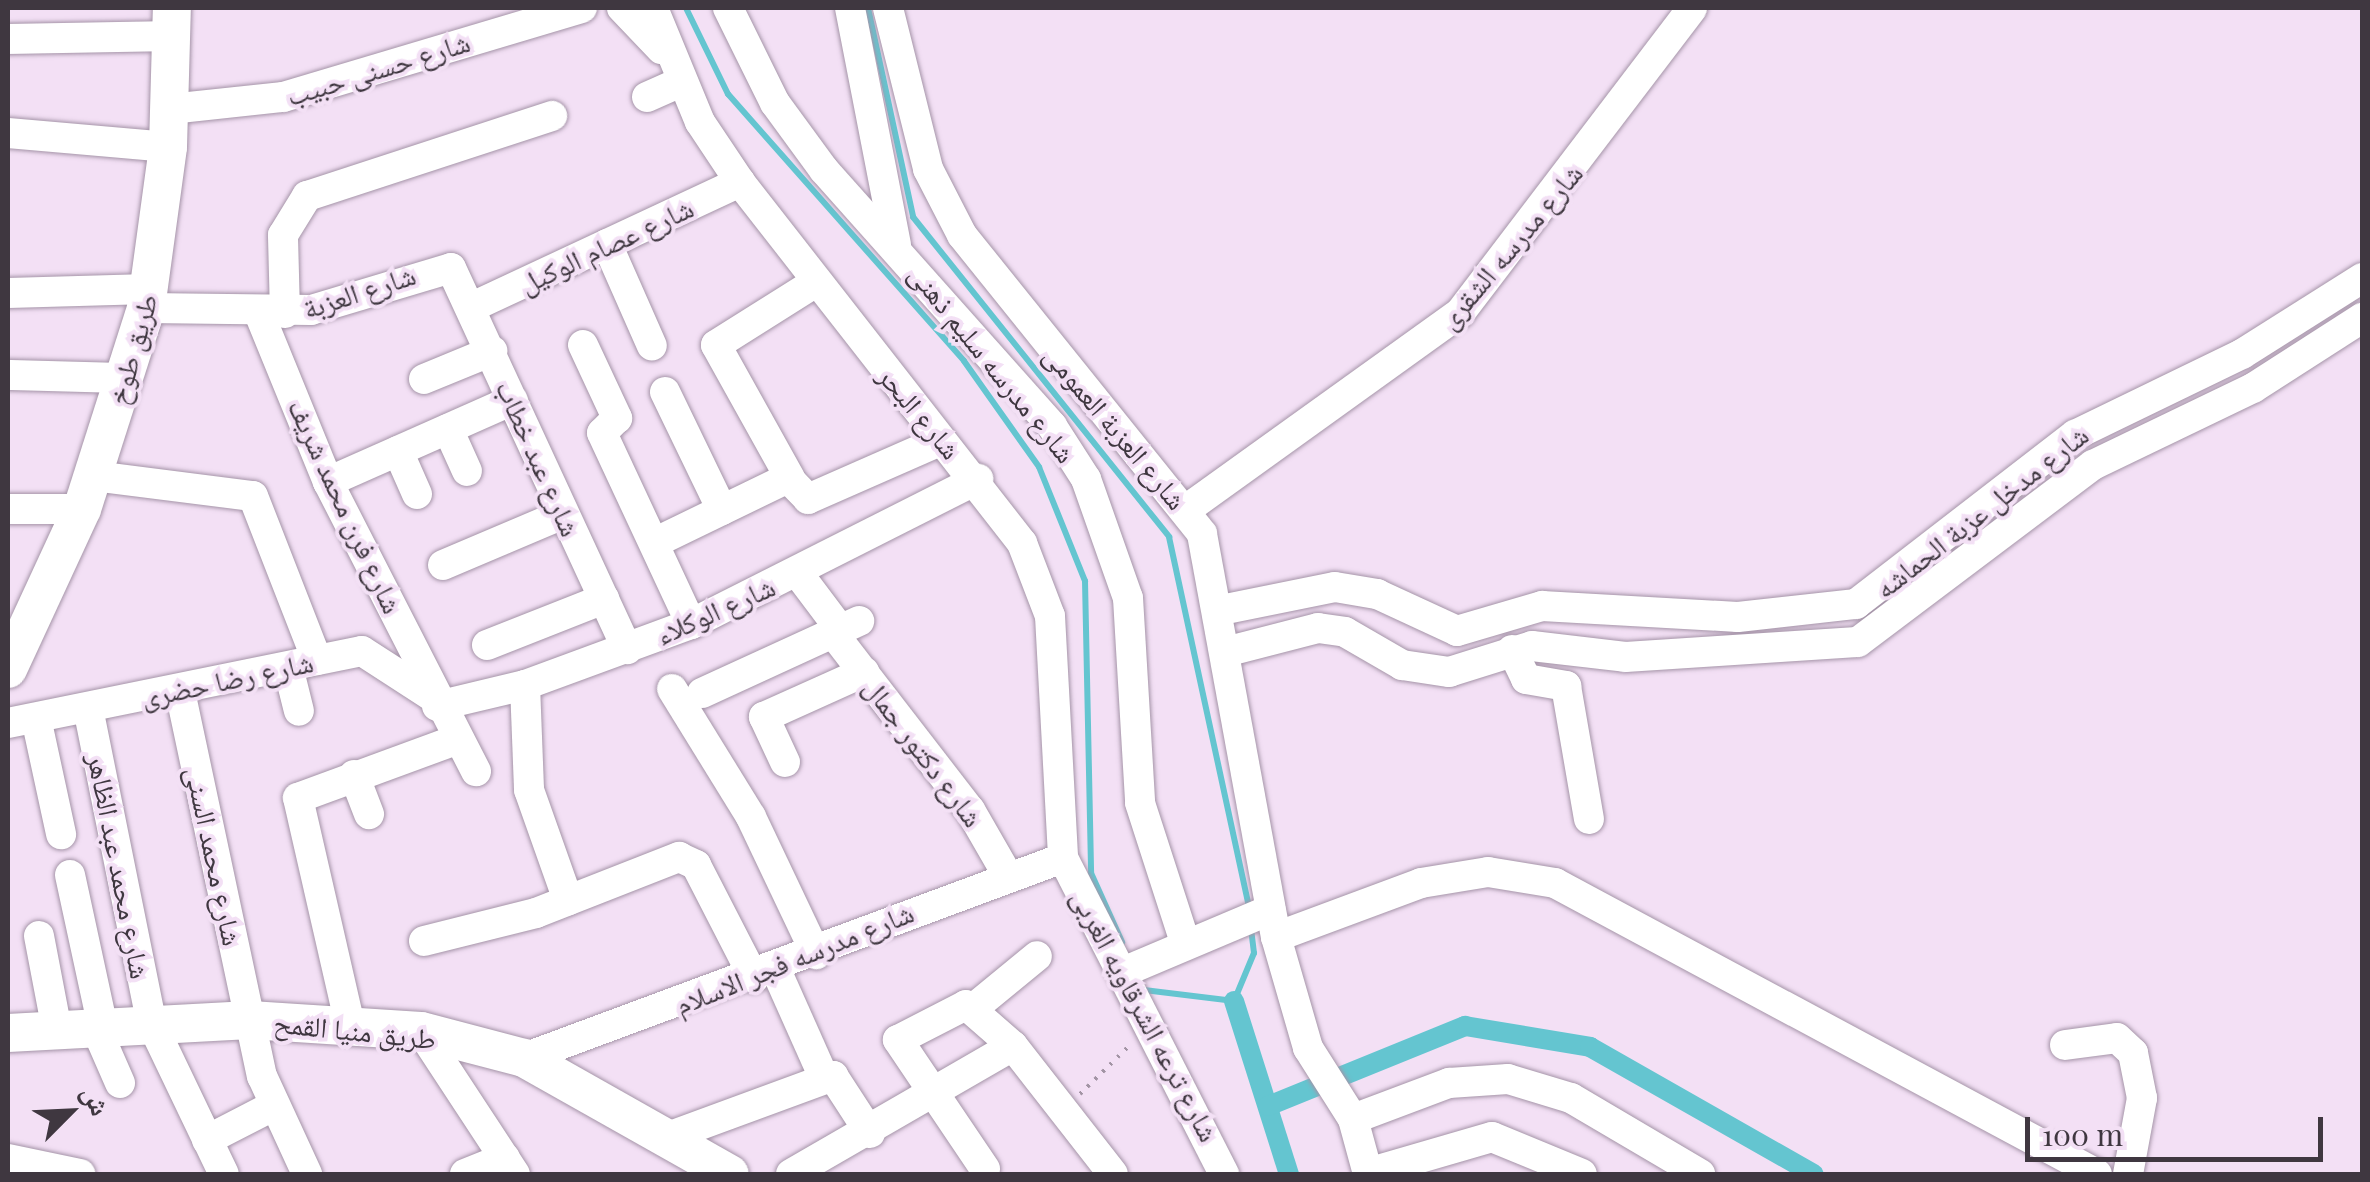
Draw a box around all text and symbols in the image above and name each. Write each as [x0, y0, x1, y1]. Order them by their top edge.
street label: شارع حسنى حبيب [282, 24, 474, 112]
street label: شارع مدرسه الشقرى [1431, 156, 1589, 336]
street label: شارع عصام الوكيل [514, 190, 698, 300]
street label: شارع العزبة [299, 257, 419, 325]
street label: شارع مدرسه سليم ذهنى [903, 257, 1083, 469]
street label: طريق طوخ [100, 290, 164, 408]
street label: شارع العزبة العمومى [1038, 338, 1194, 516]
street label: شارع البحر [871, 359, 969, 465]
street label: شارع عبد خطاب [490, 375, 588, 541]
street label: شارع فرن محمد شريف [282, 394, 410, 618]
street label: شارع مدخل عزبة الحماشه [1868, 417, 2094, 605]
street label: شارع الوكلاء [650, 569, 780, 651]
street label: شارع رضا حضرى [138, 644, 316, 714]
street label: شارع دكتور جمال [857, 671, 991, 833]
street label: شارع محمد عبد الظاهر [82, 750, 158, 982]
street label: شارع محمد السنى [180, 763, 250, 949]
street label: شارع ترعه الشرقاويه الغربى [1065, 883, 1227, 1147]
street label: شارع مدرسه فجر الاسلام [670, 895, 918, 1021]
street label: طريق منيا القمح [272, 1005, 438, 1055]
north arrow [20, 1062, 120, 1162]
text: ش [75, 1078, 121, 1121]
scale bar [2030, 1097, 2328, 1159]
text: 100 m [2042, 1114, 2123, 1154]

